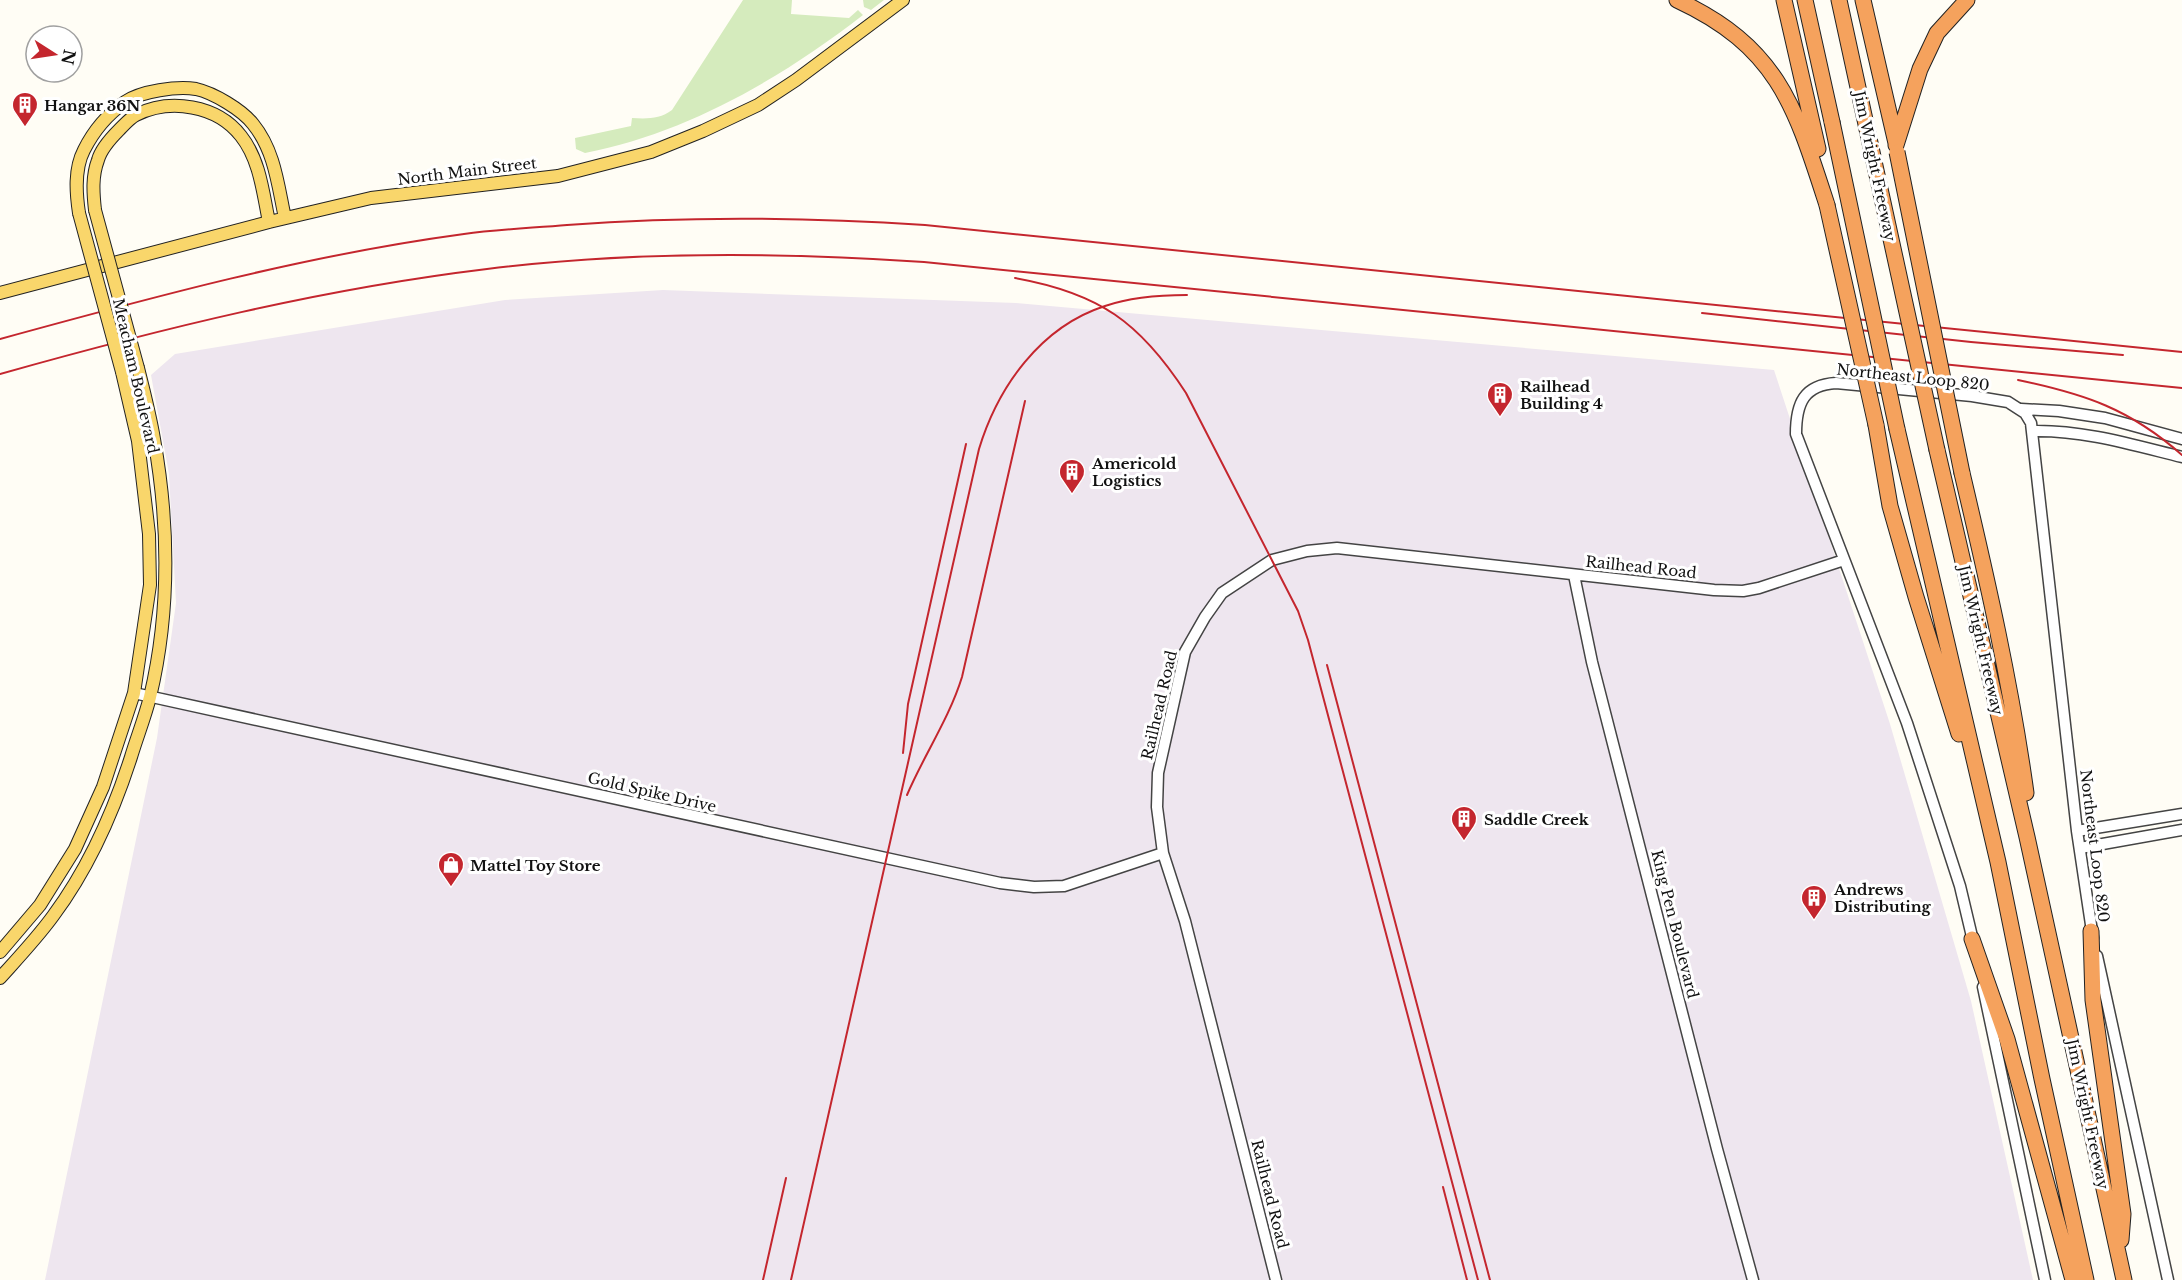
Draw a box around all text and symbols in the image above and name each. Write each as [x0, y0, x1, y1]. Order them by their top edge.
north arrow [24, 24, 84, 84]
text: N [57, 48, 80, 67]
street label: Jim Wright Freeway [1849, 87, 1900, 243]
building icon: Hangar 36N [10, 90, 40, 128]
place label: Hangar 36N [44, 96, 140, 115]
street label: North Main Street [396, 153, 538, 189]
street label: Meacham Boulevard [109, 296, 163, 456]
street label: Northeast Loop 820 [1836, 360, 1990, 394]
place label: Railhead Building 4 [1520, 377, 1603, 413]
building icon: Railhead Building 4 [1485, 380, 1515, 418]
place label: Americold Logistics [1091, 454, 1177, 490]
building icon: Americold Logistics [1057, 457, 1087, 495]
street label: Railhead Road [1584, 552, 1698, 582]
street label: Jim Wright Freeway [1954, 561, 2008, 717]
street label: Railhead Road [1137, 648, 1181, 762]
street label: Gold Spike Drive [586, 768, 718, 816]
street label: Northeast Loop 820 [2076, 769, 2114, 923]
building icon: Saddle Creek [1449, 804, 1479, 842]
place label: Saddle Creek [1484, 810, 1590, 829]
street label: King Pen Boulevard [1647, 848, 1703, 1000]
shop icon: Mattel Toy Store [436, 850, 466, 888]
place label: Mattel Toy Store [470, 856, 601, 875]
place label: Andrews Distributing [1833, 880, 1932, 916]
building icon: Andrews Distributing [1799, 883, 1829, 921]
street label: Jim Wright Freeway [2062, 1035, 2113, 1191]
street label: Railhead Road [1247, 1138, 1293, 1250]

